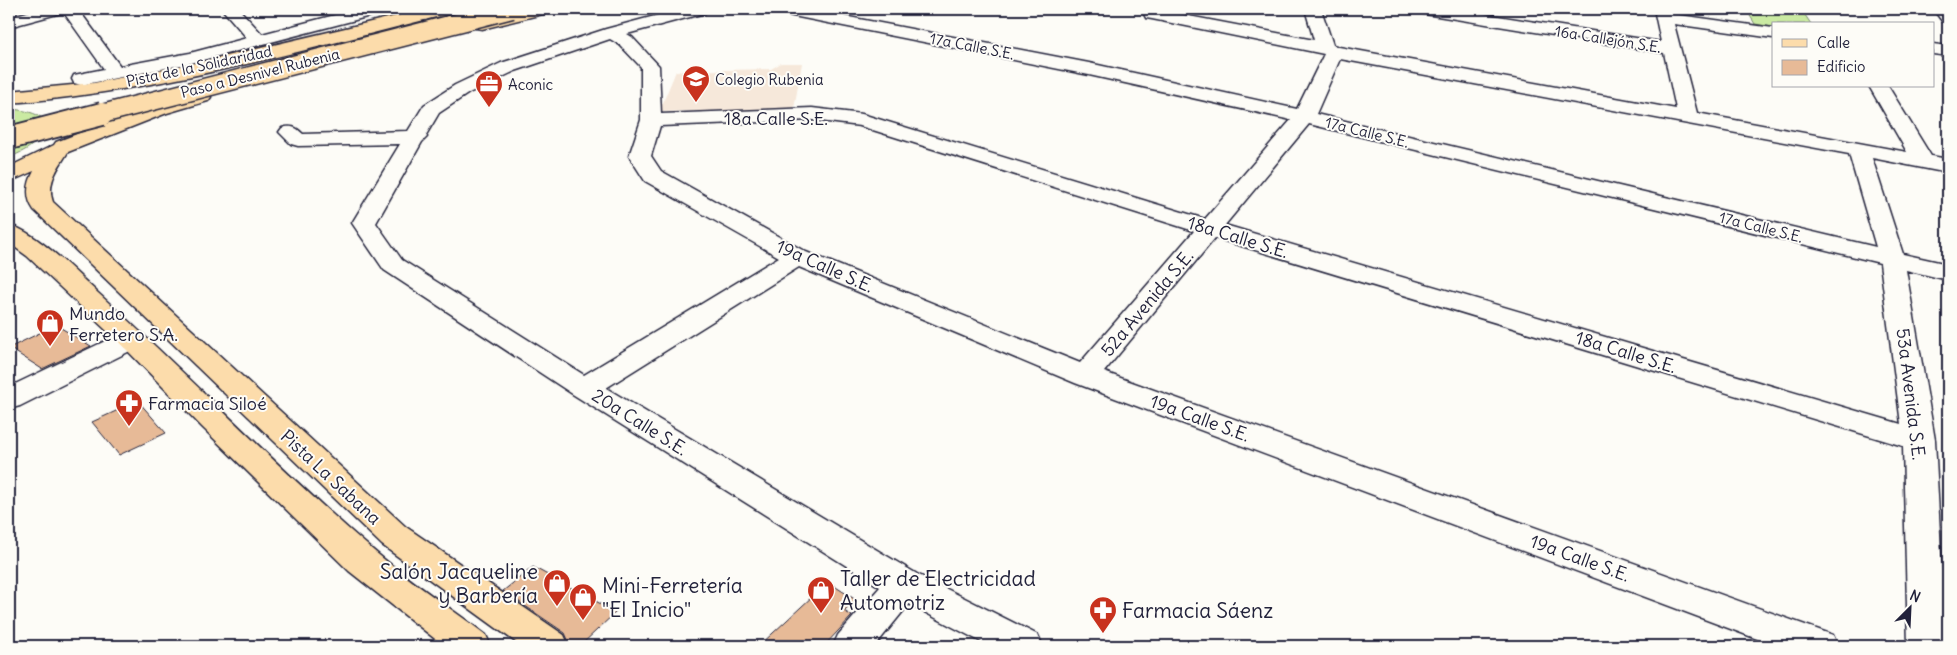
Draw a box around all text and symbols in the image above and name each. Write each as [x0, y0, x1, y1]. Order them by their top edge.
street label: 16a Callejón S.E. [1554, 21, 1662, 57]
legend [1772, 22, 1934, 88]
street label: 17a Calle S.E. [928, 29, 1016, 63]
text: Calle [1817, 33, 1850, 52]
street label: Pista de la Solidaridad [124, 41, 274, 91]
street label: Paso a Desnivel Rubenia [179, 44, 342, 102]
text: Edificio [1817, 57, 1865, 76]
school or university icon: Colegio Rubenia [681, 64, 711, 103]
office icon: Aconic [474, 69, 504, 108]
place label: Colegio Rubenia [715, 70, 824, 89]
place label: Aconic [508, 75, 554, 94]
street label: 18a Calle S.E. [724, 107, 828, 130]
street label: 17a Calle S.E. [1323, 112, 1411, 152]
street label: 17a Calle S.E. [1717, 207, 1805, 247]
street label: 18a Calle S.E. [1185, 211, 1291, 263]
street label: 19a Calle S.E. [773, 234, 877, 298]
street label: 52a Avenida S.E. [1096, 245, 1198, 361]
place label: Mundo Ferretero S.A. [69, 302, 178, 346]
shop icon: Mundo Ferretero S.A. [35, 308, 65, 347]
street label: 18a Calle S.E. [1573, 326, 1679, 378]
street label: 53a Avenida S.E. [1892, 327, 1930, 461]
street label: 20a Calle S.E. [588, 384, 692, 460]
pharmacy icon: Farmacia Siloé [114, 388, 144, 427]
street label: 19a Calle S.E. [1147, 389, 1253, 447]
place label: Farmacia Siloé [148, 392, 267, 415]
street label: Pista La Sabana [276, 425, 386, 529]
street label: 19a Calle S.E. [1527, 529, 1633, 587]
place label: Salón Jacqueline y Barbería [380, 558, 538, 609]
place label: Taller de Electricidad Automotriz [840, 565, 1036, 616]
shop icon: Salón Jacqueline y Barbería [542, 568, 572, 607]
place label: Mini-Ferretería "El Inicio" [602, 572, 743, 623]
shop icon: Taller de Electricidad Automotriz [806, 575, 836, 614]
shop icon: Mini-Ferretería "El Inicio" [568, 582, 598, 621]
north arrow [1884, 582, 1934, 632]
text: N [1907, 586, 1923, 606]
pharmacy icon: Farmacia Sáenz [1088, 595, 1118, 634]
place label: Farmacia Sáenz [1122, 597, 1273, 624]

